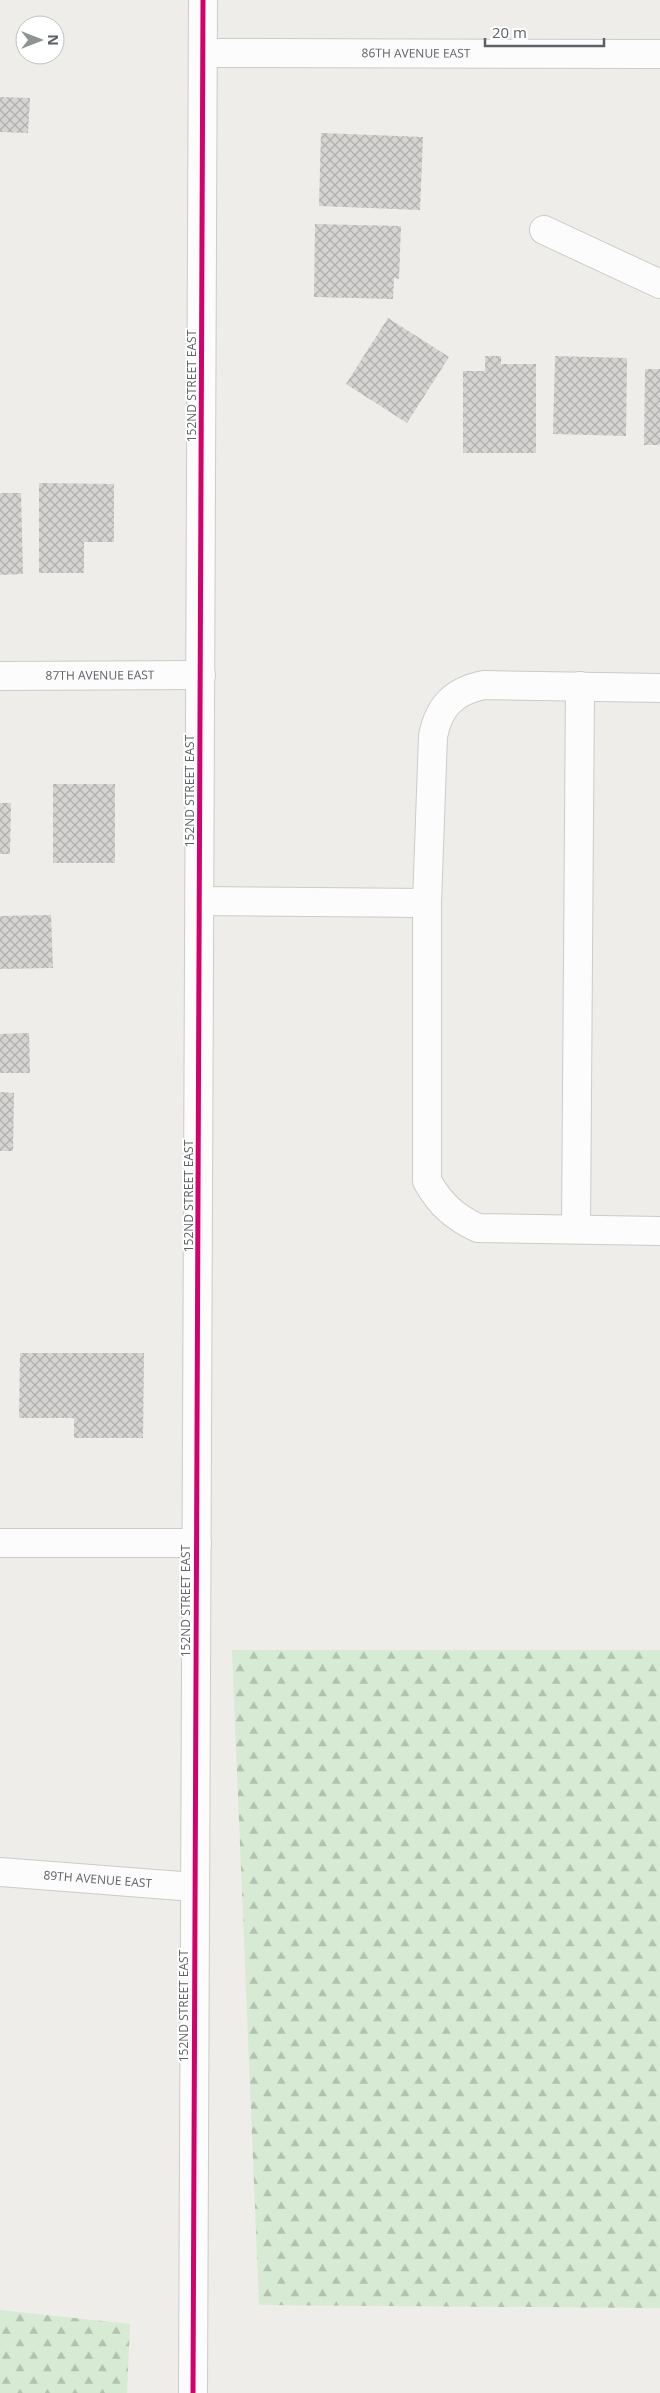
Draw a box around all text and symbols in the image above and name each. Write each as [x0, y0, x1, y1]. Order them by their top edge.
north arrow [15, 15, 65, 65]
scale bar [485, 15, 604, 47]
text: 20 m [492, 22, 527, 42]
text: N [44, 34, 63, 46]
street label: 86TH AVENUE EAST [362, 44, 471, 62]
street label: 152ND STREET EAST [183, 329, 200, 442]
street label: 87TH AVENUE EAST [46, 666, 155, 684]
street label: 152ND STREET EAST [181, 734, 198, 847]
street label: 152ND STREET EAST [180, 1139, 197, 1252]
street label: 152ND STREET EAST [177, 1544, 194, 1657]
street label: 89TH AVENUE EAST [43, 1866, 153, 1892]
street label: 152ND STREET EAST [175, 1949, 192, 2062]

